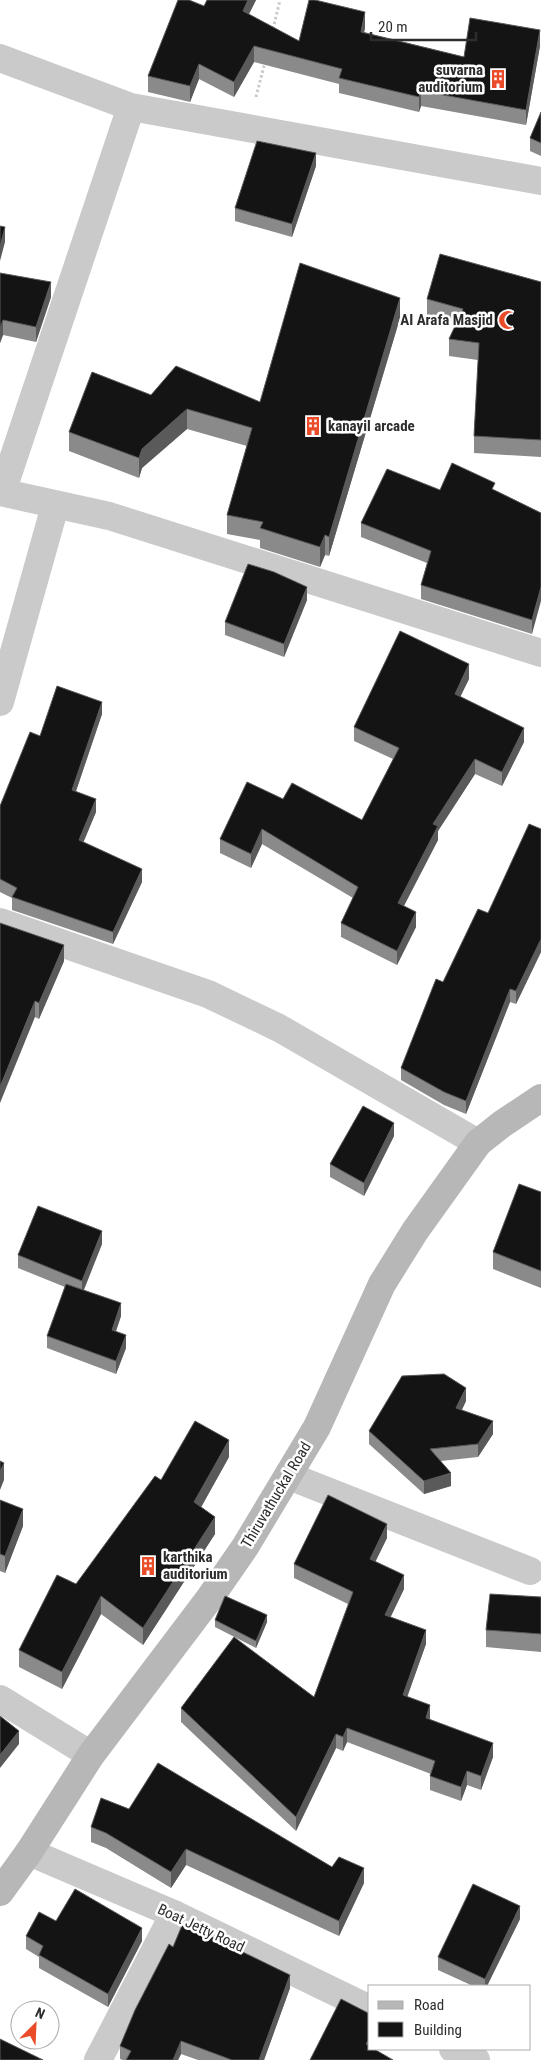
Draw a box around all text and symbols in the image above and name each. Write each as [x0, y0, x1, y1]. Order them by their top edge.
scale bar [371, 10, 476, 42]
text: 20 m [378, 18, 408, 36]
place label: suvarna auditorium [418, 61, 483, 96]
building icon: suvarna auditorium [487, 68, 509, 90]
mosque icon: AI Arafa Masjid [497, 309, 519, 331]
place label: AI Arafa Masjid [400, 311, 493, 329]
building icon: kanayil arcade [302, 415, 324, 437]
place label: kanayil arcade [328, 417, 415, 435]
street label: Thiruvathuckal Road [237, 1439, 315, 1551]
place label: karthika auditorium [163, 1548, 228, 1583]
building icon: karthika auditorium [137, 1555, 159, 1577]
street label: Boat Jetty Road [155, 1900, 247, 1956]
legend [368, 1985, 531, 2050]
text: Road [414, 1996, 444, 2014]
north arrow [10, 2000, 60, 2050]
text: N [33, 2004, 47, 2022]
text: Building [414, 2021, 462, 2039]

